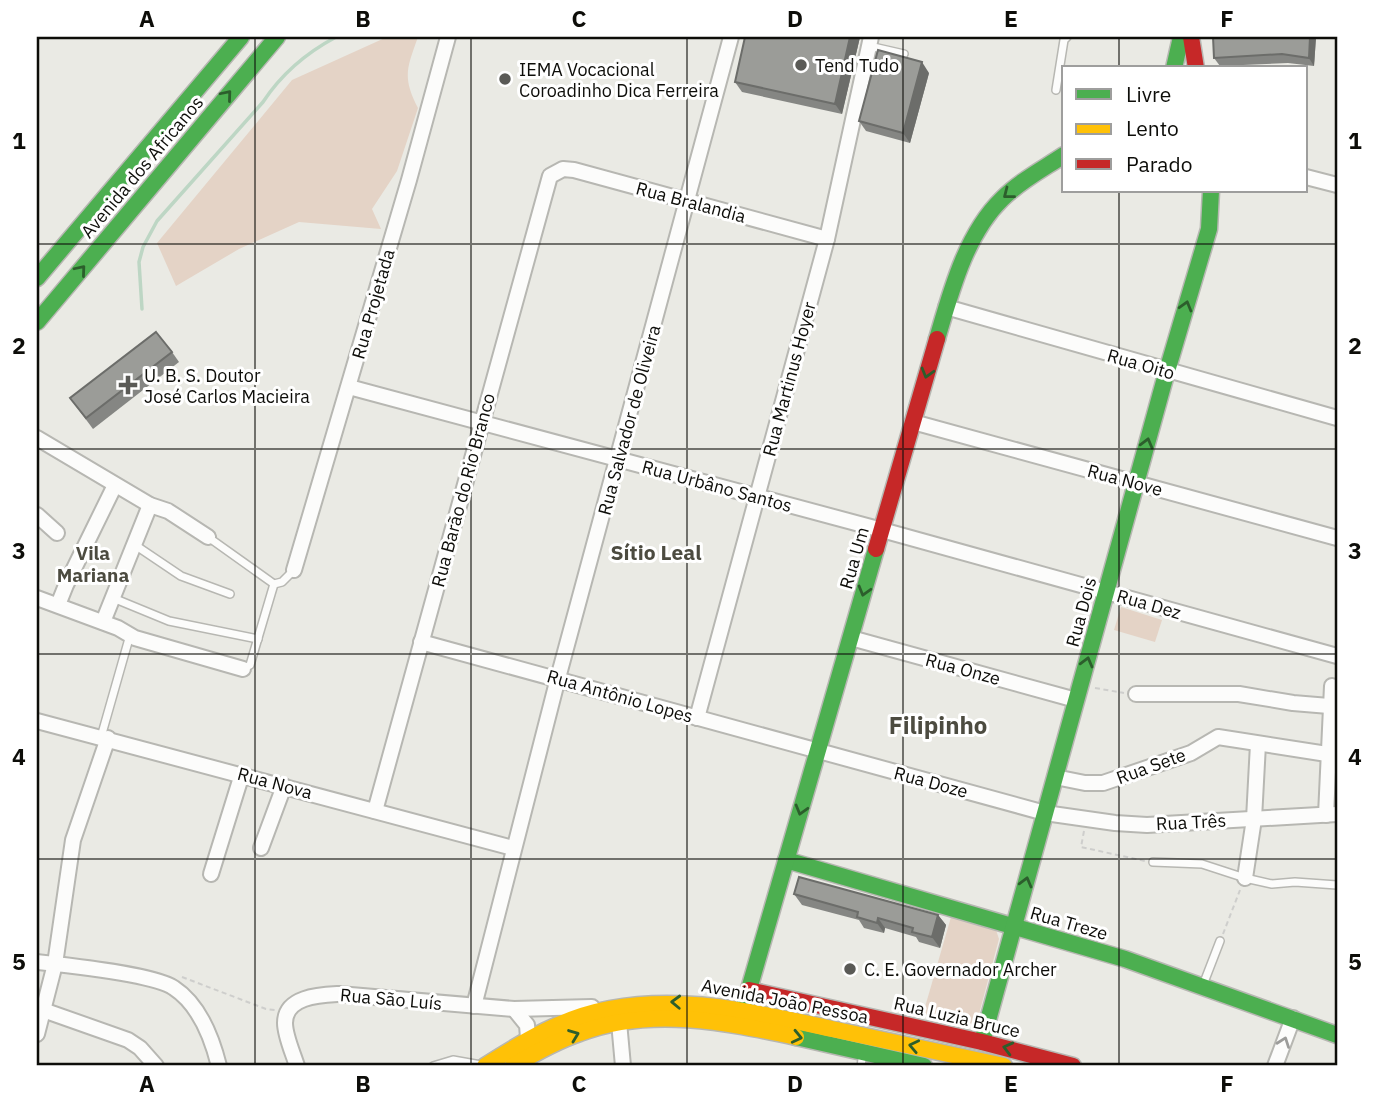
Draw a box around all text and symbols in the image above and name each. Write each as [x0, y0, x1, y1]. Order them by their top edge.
text: A [139, 3, 155, 33]
text: B [355, 3, 371, 33]
text: C [572, 3, 587, 33]
text: D [787, 3, 803, 33]
text: E [1004, 3, 1018, 33]
text: F [1220, 3, 1234, 33]
place label: Tend Tudo [815, 54, 899, 77]
marker: Tend Tudo [793, 57, 809, 73]
place label: IEMA Vocacional Coroadinho Dica Ferreira [519, 58, 719, 102]
legend [1062, 66, 1308, 192]
marker: IEMA Vocacional Coroadinho Dica Ferreira [497, 71, 513, 87]
text: Livre [1126, 80, 1171, 108]
street label: Avenida dos Africanos [76, 91, 208, 243]
one-way arrow [218, 91, 231, 103]
text: Lento [1126, 114, 1179, 142]
text: 1 [12, 125, 26, 155]
text: 1 [1348, 125, 1362, 155]
text: Parado [1126, 150, 1193, 178]
street label: Rua Bralandia [634, 176, 749, 228]
one-way arrow [1004, 186, 1016, 199]
street label: Rua Projetada [346, 246, 400, 362]
one-way arrow [72, 265, 85, 278]
street label: Rua Martinus Hoyer [757, 299, 821, 459]
one-way arrow [1178, 300, 1193, 312]
street label: Rua Salvador de Oliveira [593, 322, 666, 518]
text: 2 [12, 330, 26, 360]
text: 2 [1348, 330, 1362, 360]
street label: Rua Oito [1105, 343, 1177, 385]
place label: U. B. S. Doutor José Carlos Macieira [144, 364, 310, 408]
one-way arrow [921, 367, 936, 379]
marker: U. B. S. Doutor José Carlos Macieira [118, 375, 138, 395]
street label: Rua Barão do Rio Branco [426, 391, 500, 589]
one-way arrow [1139, 437, 1154, 449]
street label: Rua Urbâno Santos [639, 455, 795, 517]
street label: Rua Nove [1085, 459, 1165, 501]
street label: Rua Um [834, 524, 874, 592]
text: 3 [12, 535, 26, 565]
text: 3 [1348, 535, 1362, 565]
district label: Sítio Leal [611, 538, 702, 566]
district label: Vila Mariana [57, 541, 129, 587]
street label: Rua Dois [1061, 575, 1101, 649]
street label: Rua Dez [1114, 584, 1184, 624]
one-way arrow [858, 585, 873, 597]
street label: Rua Onze [923, 648, 1003, 690]
one-way arrow [1078, 656, 1093, 668]
street label: Rua Antônio Lopes [544, 664, 696, 728]
district label: Filipinho [889, 709, 987, 741]
text: 4 [12, 741, 26, 771]
text: 4 [1348, 741, 1362, 771]
street label: Rua Sete [1113, 743, 1189, 789]
street label: Rua Doze [891, 761, 971, 803]
street label: Rua Nova [235, 762, 315, 804]
one-way arrow [795, 804, 809, 816]
street label: Rua Três [1155, 809, 1227, 835]
one-way arrow [1018, 876, 1032, 888]
street label: Rua Treze [1028, 901, 1110, 945]
text: 5 [12, 946, 26, 976]
text: 5 [1348, 946, 1362, 976]
place label: C. E. Governador Archer [864, 958, 1057, 981]
marker: C. E. Governador Archer [842, 961, 858, 977]
street label: Avenida João Pessoa [700, 974, 871, 1029]
street label: Rua São Luís [339, 983, 443, 1015]
street label: Rua Luzia Bruce [892, 991, 1022, 1043]
one-way arrow [670, 995, 681, 1010]
one-way arrow [791, 1029, 803, 1044]
one-way arrow [567, 1030, 579, 1044]
one-way arrow [1276, 1037, 1290, 1049]
one-way arrow [908, 1039, 920, 1054]
one-way arrow [1002, 1042, 1014, 1056]
text: A [139, 1068, 155, 1098]
text: B [355, 1068, 371, 1098]
text: C [572, 1068, 587, 1098]
text: D [787, 1068, 803, 1098]
text: E [1004, 1068, 1018, 1098]
text: F [1220, 1068, 1234, 1098]

